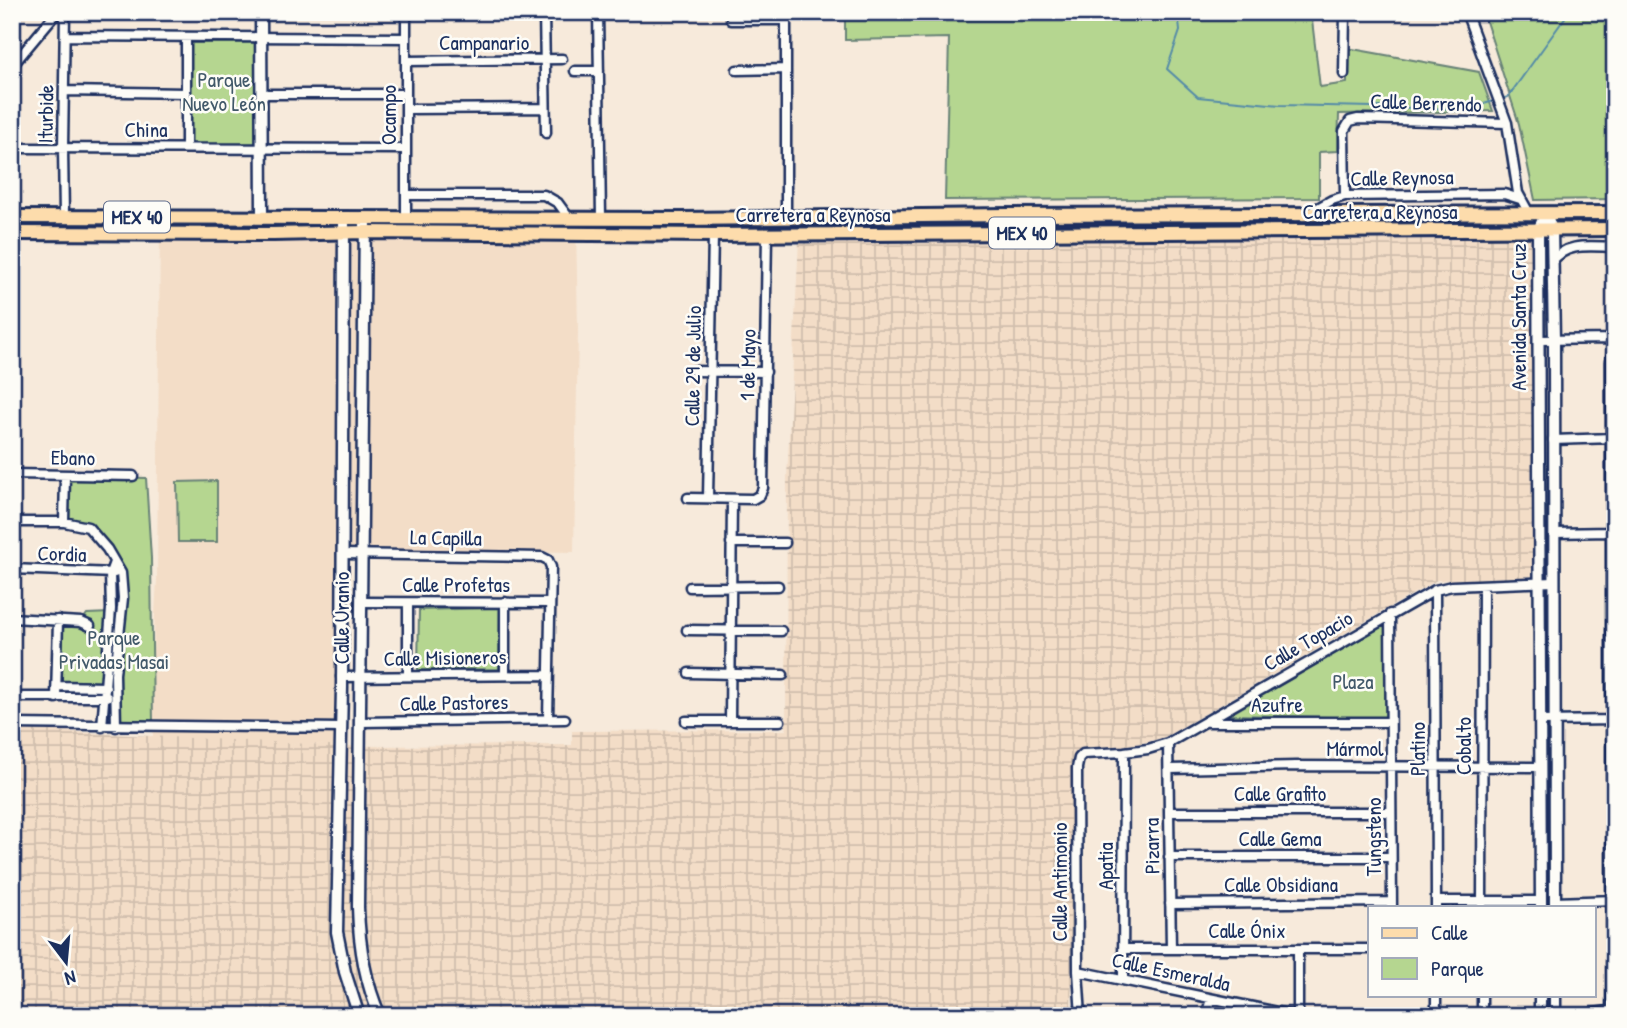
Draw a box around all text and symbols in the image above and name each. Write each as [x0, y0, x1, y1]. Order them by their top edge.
street label: Campanario [439, 28, 529, 57]
park label: Parque Nuevo León [182, 65, 266, 118]
street label: Iturbide [30, 84, 61, 144]
street label: Ocampo [374, 85, 403, 145]
street label: Calle Berrendo [1370, 86, 1482, 119]
street label: China [125, 115, 167, 144]
street label: Calle Reynosa [1350, 162, 1454, 193]
street label: Carretera a Reynosa [1302, 197, 1458, 226]
street label: Carretera a Reynosa [735, 200, 891, 229]
road number: MEX 40 [104, 202, 170, 232]
road number: MEX 40 [989, 218, 1055, 248]
street label: Avenida Santa Cruz [1504, 243, 1533, 391]
street label: Calle 29 de Julio [677, 305, 708, 427]
street label: 1 de Mayo [732, 329, 763, 401]
street label: Ebano [51, 443, 95, 472]
street label: La Capilla [410, 522, 482, 553]
street label: Cordia [37, 538, 87, 569]
street label: Calle Profetas [402, 570, 510, 599]
street label: Calle Uranio [327, 572, 356, 664]
street label: Calle Topacio [1258, 603, 1358, 678]
park label: Parque Privadas Masai [59, 623, 169, 676]
street label: Calle Misioneros [383, 642, 507, 673]
park label: Plaza [1332, 667, 1374, 696]
street label: Calle Pastores [399, 687, 509, 718]
street label: Azufre [1251, 690, 1303, 719]
street label: Cobalto [1449, 717, 1478, 775]
street label: Platino [1403, 722, 1432, 776]
street label: Mármol [1326, 734, 1384, 763]
street label: Calle Grafito [1234, 779, 1326, 808]
street label: Tungsteno [1359, 798, 1388, 876]
street label: Pizarra [1137, 818, 1166, 874]
street label: Calle Antimonio [1045, 822, 1074, 942]
street label: Calle Gema [1239, 824, 1321, 853]
street label: Apatia [1091, 842, 1120, 890]
street label: Calle Obsidiana [1224, 870, 1338, 899]
legend [1368, 906, 1596, 996]
street label: Calle Ónix [1208, 916, 1286, 945]
text: Calle [1431, 918, 1468, 947]
north arrow [32, 926, 102, 996]
street label: Calle Esmeralda [1109, 945, 1233, 998]
text: Parque [1431, 954, 1484, 983]
text: N [62, 964, 79, 992]

